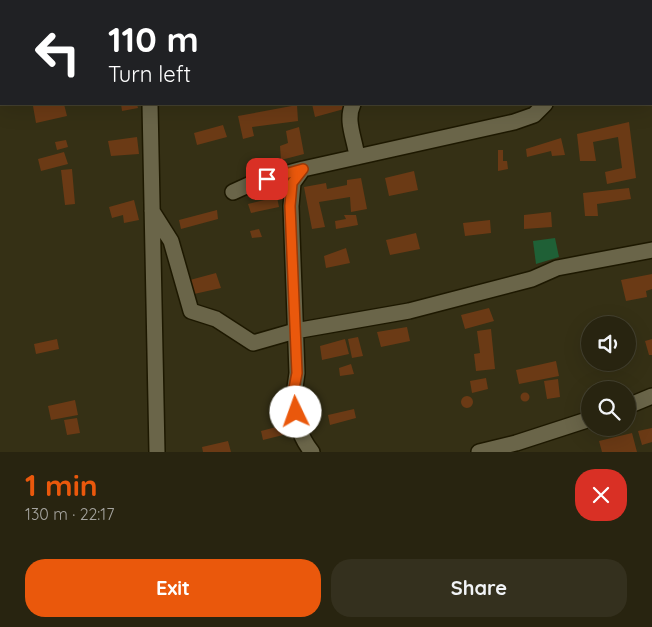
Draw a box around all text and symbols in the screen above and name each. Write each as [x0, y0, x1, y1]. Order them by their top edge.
text: 110 m [108, 17, 199, 61]
icon: left [25, 20, 90, 85]
text: Turn left [108, 60, 191, 88]
pin [246, 158, 288, 200]
icon: arrive [253, 165, 281, 193]
map controls [581, 316, 636, 436]
button: sound [581, 316, 636, 371]
button: search [581, 381, 636, 436]
position arrow [269, 385, 321, 437]
text: 1 min [25, 466, 98, 504]
button: close [575, 469, 627, 521]
text: 130 m · 22:17 [25, 504, 115, 524]
button: Exit [25, 559, 321, 617]
button: Share [331, 559, 627, 617]

